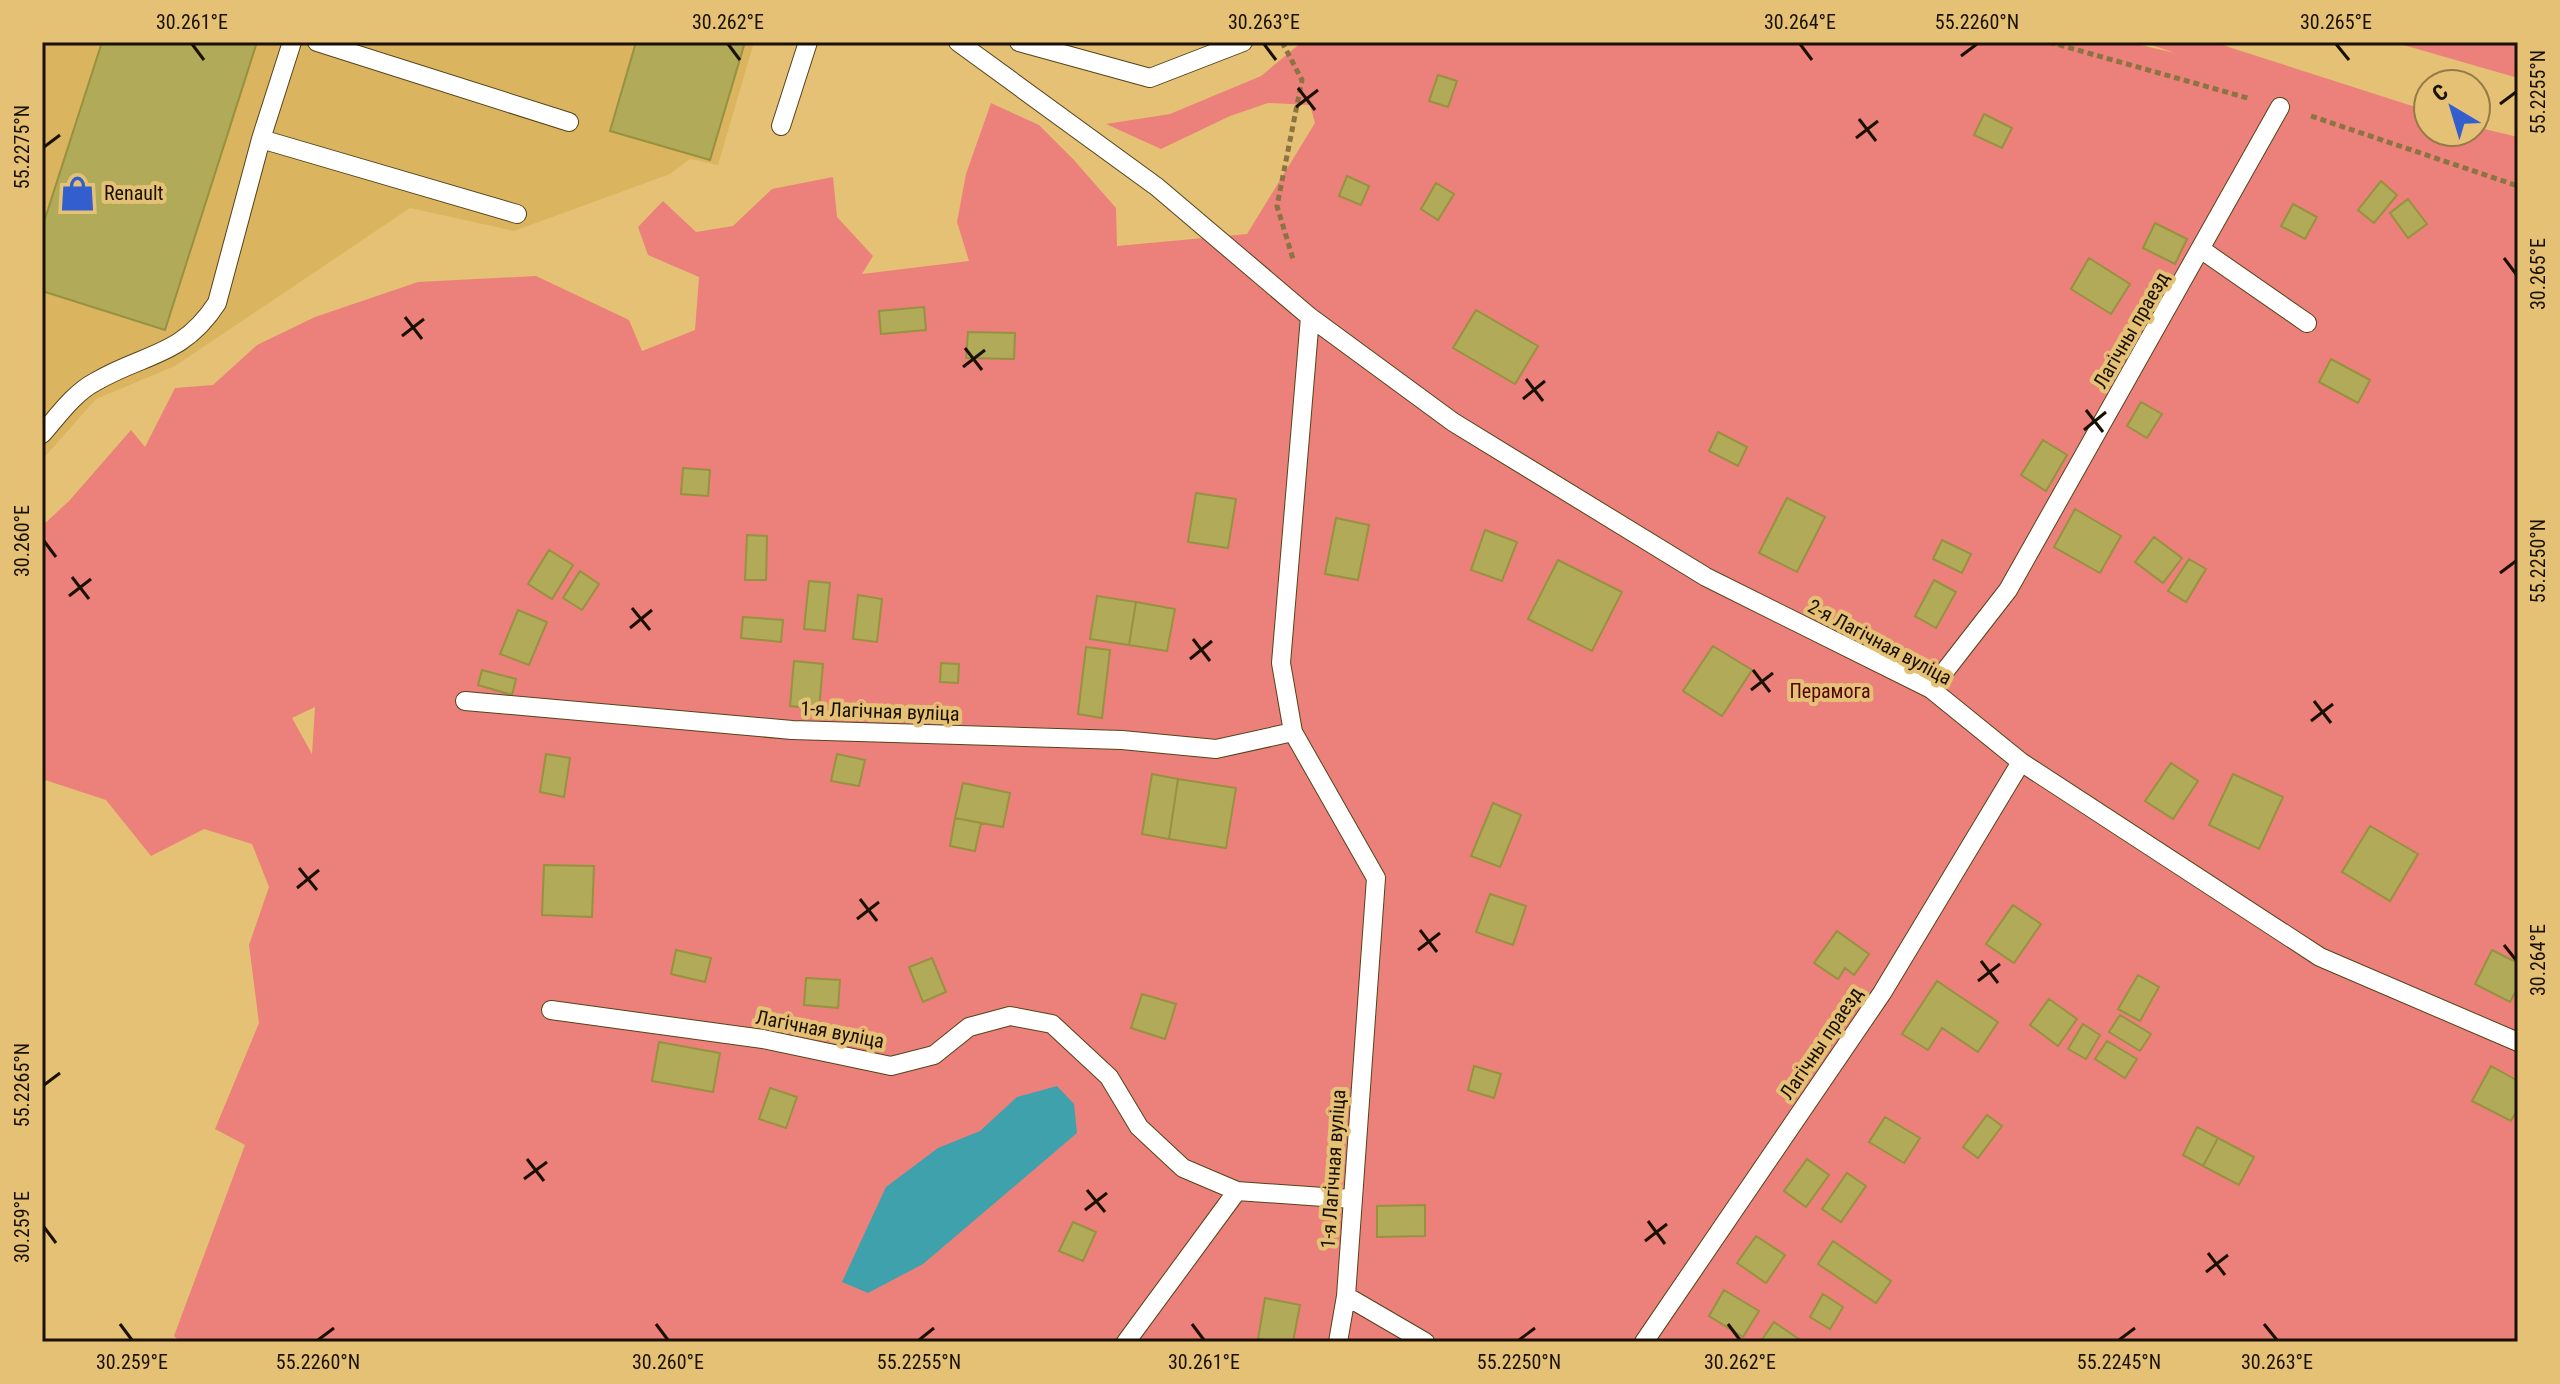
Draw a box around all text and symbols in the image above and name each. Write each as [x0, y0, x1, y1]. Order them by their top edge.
text: 30.261°E [156, 10, 228, 34]
text: 30.262°E [692, 10, 764, 34]
text: 30.263°E [1228, 10, 1300, 34]
text: 30.264°E [1764, 10, 1836, 34]
text: 55.2260°N [1935, 10, 2019, 34]
text: 30.265°E [2300, 10, 2372, 34]
text: 55.2255°N [2526, 50, 2550, 134]
north arrow [2412, 68, 2492, 148]
text: С [2427, 79, 2453, 106]
text: 55.2275°N [10, 105, 34, 189]
shop icon: Renault [59, 174, 97, 212]
place label: Renault [104, 181, 164, 205]
text: 30.265°E [2526, 238, 2550, 310]
street label: Лагічны праезд [2088, 267, 2174, 393]
text: 30.260°E [10, 505, 34, 577]
text: 55.2250°N [2526, 519, 2550, 603]
street label: 2-я Лагічная вуліца [1804, 594, 1956, 690]
park label: Перамога [1789, 679, 1871, 703]
street label: 1-я Лагічная вуліца [800, 696, 960, 726]
text: 30.264°E [2526, 924, 2550, 996]
street label: Лагічны праезд [1775, 982, 1868, 1104]
street label: Лагічная вуліца [754, 1005, 886, 1053]
text: 55.2265°N [10, 1043, 34, 1127]
street label: 1-я Лагічная вуліца [1315, 1089, 1351, 1249]
text: 30.259°E [10, 1191, 34, 1263]
text: 30.259°E [96, 1350, 168, 1374]
text: 55.2260°N [276, 1350, 360, 1374]
text: 30.260°E [632, 1350, 704, 1374]
text: 55.2255°N [877, 1350, 961, 1374]
text: 30.261°E [1168, 1350, 1240, 1374]
text: 55.2250°N [1477, 1350, 1561, 1374]
text: 30.262°E [1704, 1350, 1776, 1374]
text: 55.2245°N [2077, 1350, 2161, 1374]
text: 30.263°E [2241, 1350, 2313, 1374]

